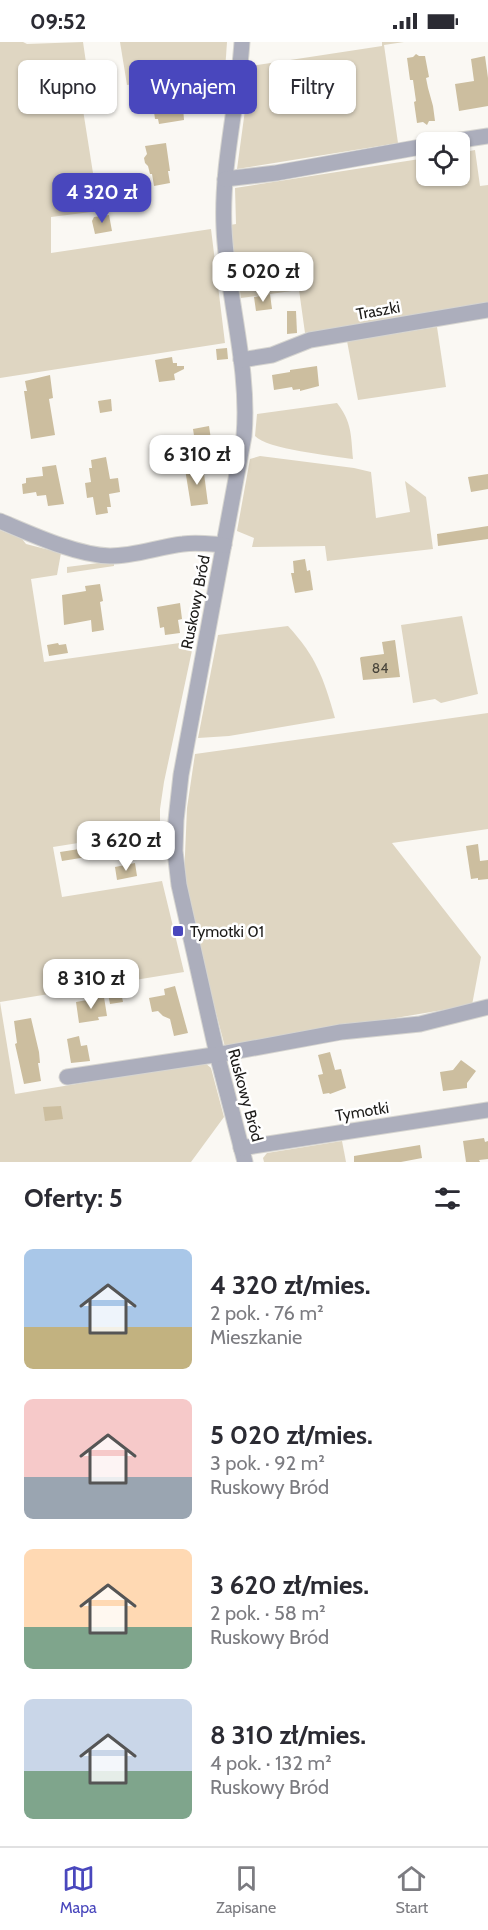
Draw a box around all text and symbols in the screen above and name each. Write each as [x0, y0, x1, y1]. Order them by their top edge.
text: 09:52 [30, 8, 86, 35]
chip: Kupno [18, 60, 117, 114]
chip: Wynajem [129, 60, 257, 114]
chip: Filtry [269, 60, 356, 114]
map controls [416, 132, 470, 186]
button: locate [416, 132, 470, 186]
pin: 4 320 zł [40, 173, 164, 224]
text: 4 320 zł [66, 180, 138, 204]
pin: 5 020 zł [201, 252, 325, 303]
text: 5 020 zł [226, 259, 300, 283]
street label: Traszki [355, 297, 402, 324]
pin: 6 310 zł [135, 435, 259, 486]
text: 6 310 zł [163, 442, 231, 466]
street label: Ruskowy Bród [177, 554, 214, 651]
house number: 84 [372, 659, 388, 677]
pin: 3 620 zł [64, 821, 188, 872]
text: 3 620 zł [91, 828, 161, 852]
place label: Tymotki 01 [190, 922, 264, 941]
marker: Tymotki 01 [171, 924, 185, 938]
pin: 8 310 zł [29, 959, 153, 1010]
text: 8 310 zł [57, 966, 125, 990]
street label: Ruskowy Bród [224, 1047, 267, 1144]
street label: Tymotki [334, 1098, 390, 1125]
text: Oferty: 5 [24, 1182, 123, 1214]
icon: filters [431, 1182, 464, 1215]
text: 4 320 zł/mies. [210, 1269, 371, 1301]
icon: home [72, 1273, 144, 1345]
text: 2 pok. · 76 m² [210, 1301, 324, 1325]
text: Mieszkanie [210, 1325, 302, 1349]
text: 5 020 zł/mies. [210, 1419, 373, 1451]
icon: home [72, 1423, 144, 1495]
text: 3 pok. · 92 m² [210, 1451, 325, 1475]
text: Ruskowy Bród [210, 1475, 329, 1499]
text: 3 620 zł/mies. [210, 1569, 369, 1601]
icon: home [72, 1573, 144, 1645]
text: 2 pok. · 58 m² [210, 1601, 326, 1625]
text: Ruskowy Bród [210, 1625, 329, 1649]
text: 8 310 zł/mies. [210, 1719, 366, 1751]
icon: home [72, 1723, 144, 1795]
text: 4 pok. · 132 m² [210, 1751, 332, 1775]
text: Ruskowy Bród [210, 1775, 329, 1799]
tab: Mapa [60, 1862, 97, 1917]
tab: Zapisane [216, 1862, 276, 1917]
tab: Start [395, 1862, 428, 1917]

